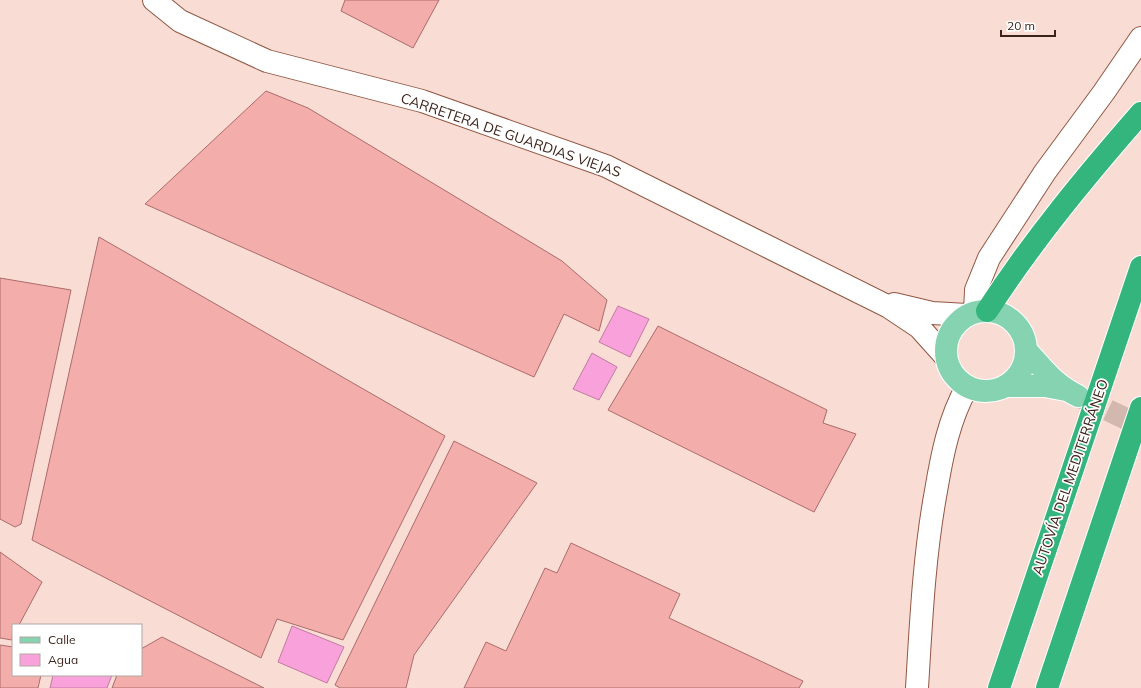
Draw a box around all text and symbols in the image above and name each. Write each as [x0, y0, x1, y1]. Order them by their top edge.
scale bar [1001, 12, 1055, 38]
text: 20 m [1007, 18, 1035, 33]
street label: CARRETERA DE GUARDIAS VIEJAS [398, 89, 624, 181]
street label: AUTOVÍA DEL MEDITERRÁNEO [1028, 377, 1112, 577]
legend [12, 624, 142, 676]
text: Calle [48, 632, 75, 647]
text: Agua [48, 652, 78, 667]

